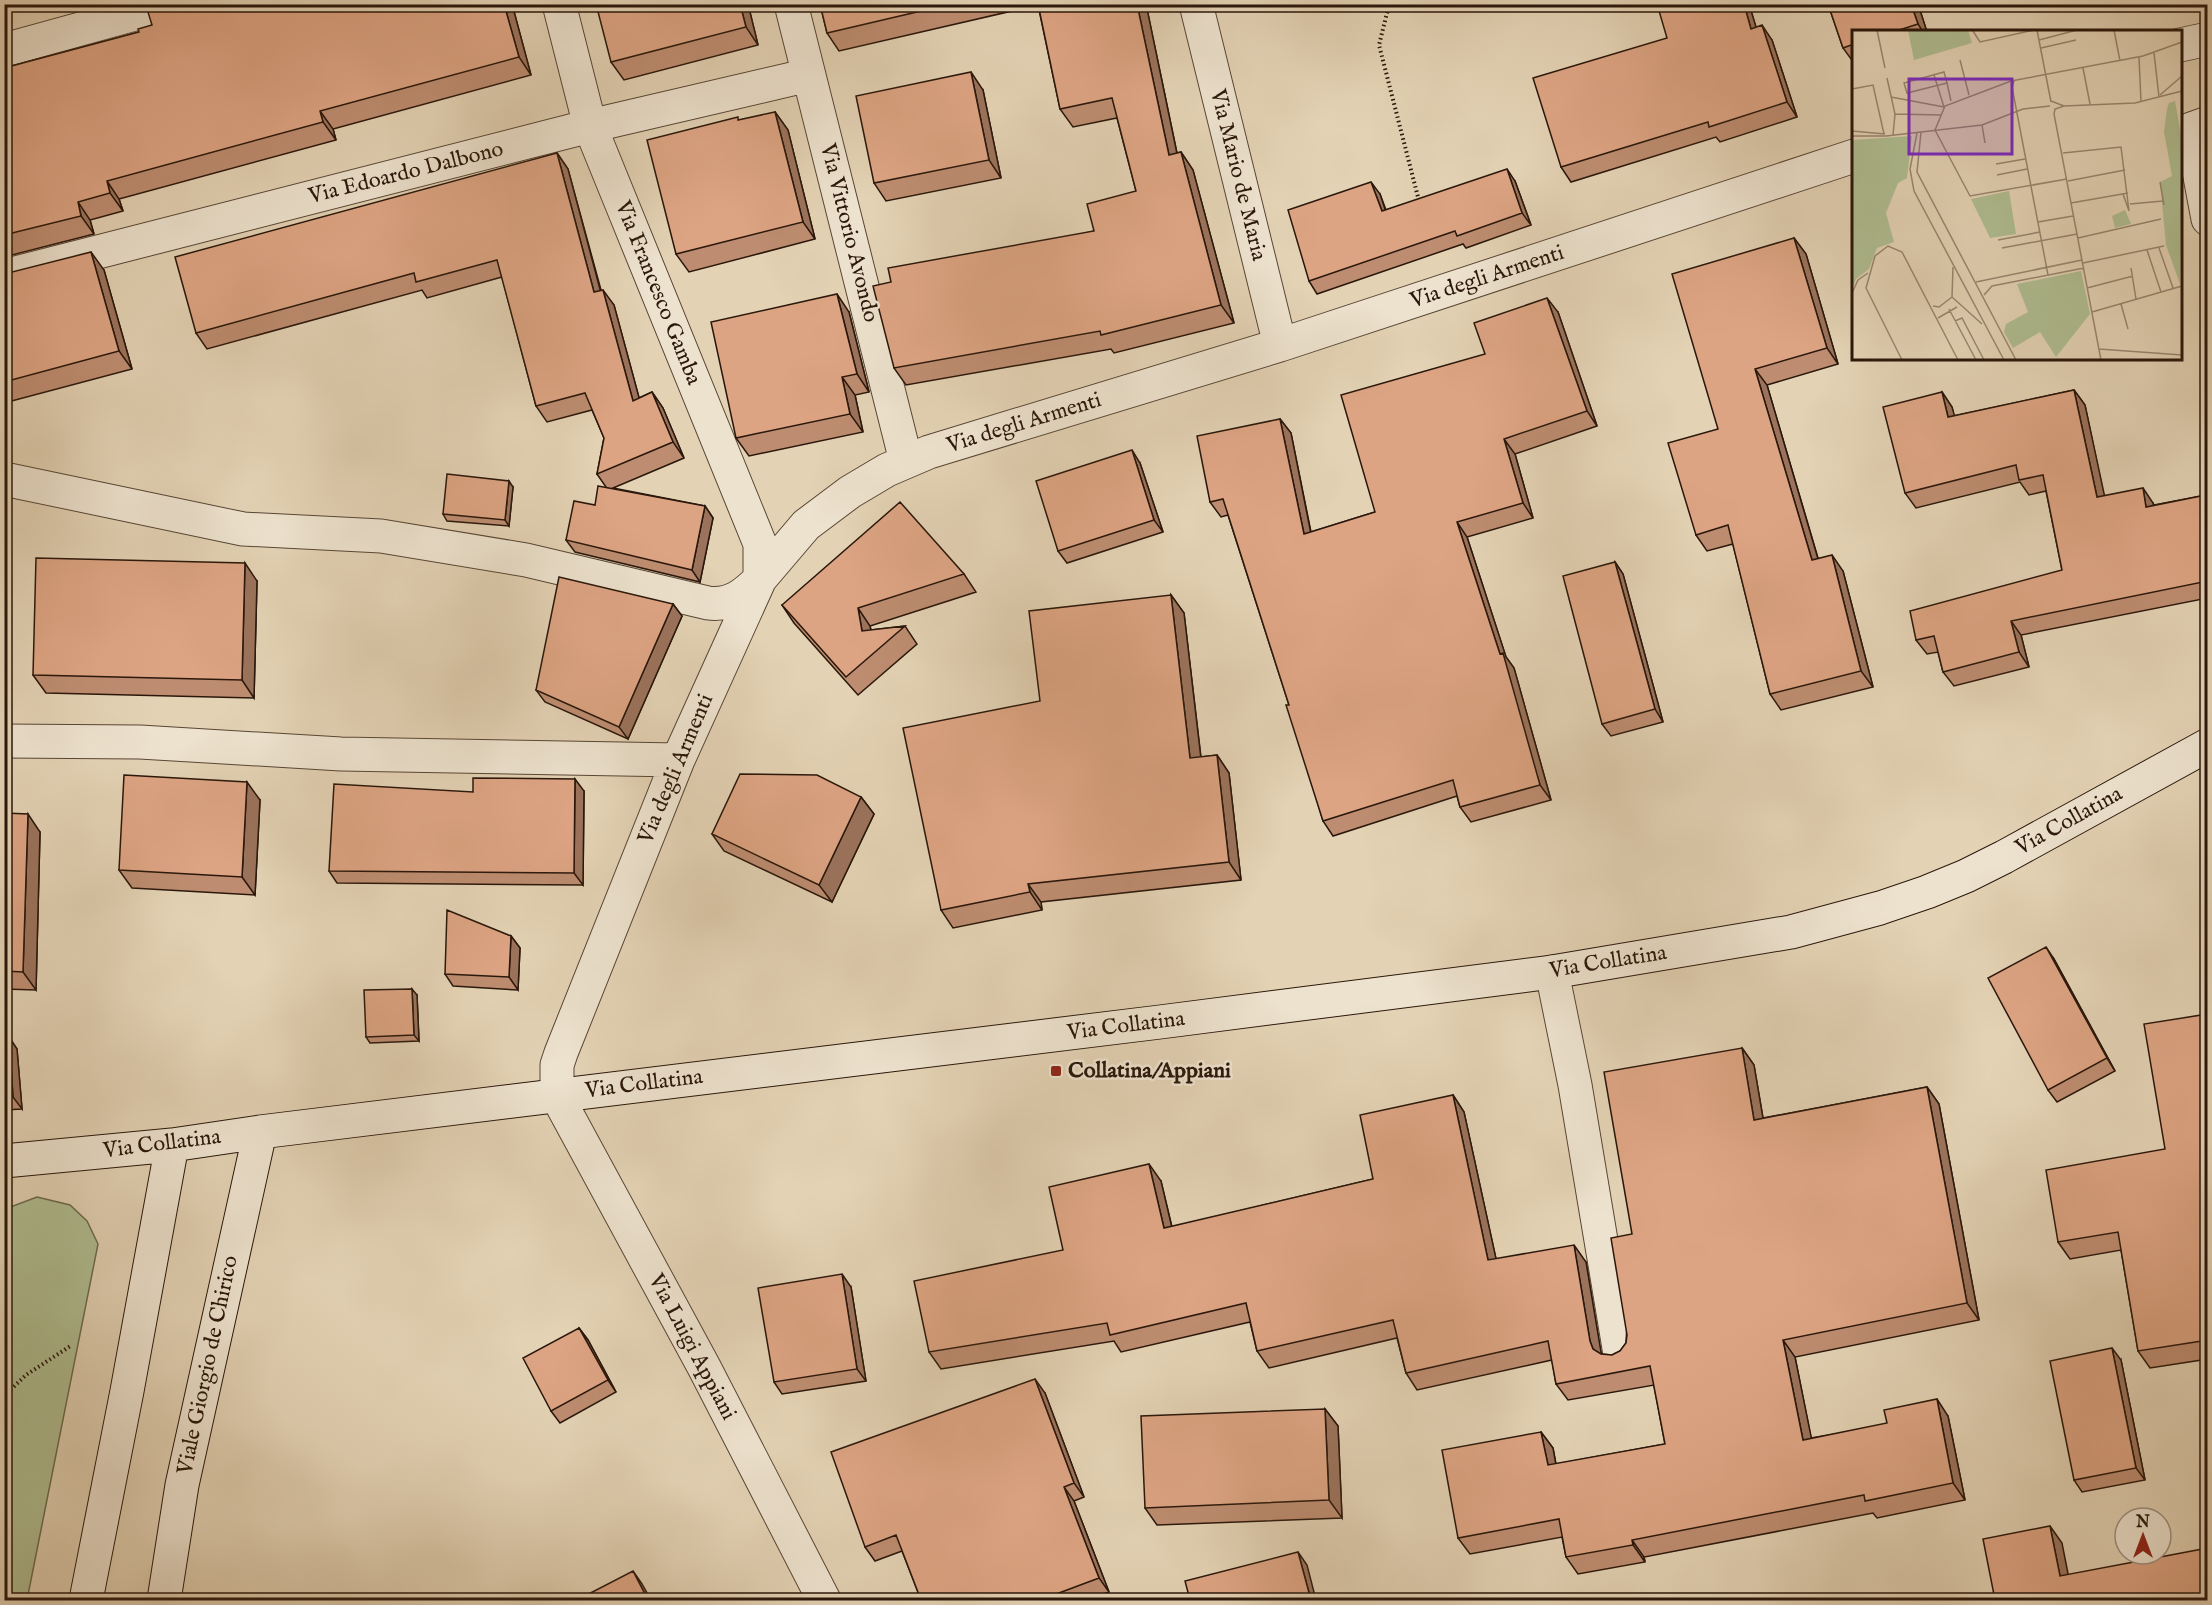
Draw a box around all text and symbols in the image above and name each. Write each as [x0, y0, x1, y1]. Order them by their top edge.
inset map [1852, 30, 2182, 360]
street label: Via Mario de Maria [1203, 85, 1273, 264]
street label: Via Edoardo Dalbono [305, 135, 506, 211]
street label: Via Vittorio Avondo [813, 140, 885, 325]
street label: Via Francesco Gamba [608, 196, 708, 390]
street label: Via degli Armenti [1406, 239, 1568, 315]
street label: Via degli Armenti [942, 386, 1105, 460]
street label: Via degli Armenti [631, 690, 720, 849]
street label: Via Collatina [2010, 780, 2128, 862]
street label: Via Collatina [1546, 939, 1669, 985]
street label: Via Collatina [1065, 1005, 1187, 1047]
place label: Collatina/Appiani [1068, 1057, 1231, 1085]
street label: Via Collatina [583, 1063, 705, 1105]
marker: Collatina/Appiani [1049, 1064, 1063, 1078]
street label: Via Collatina [101, 1123, 223, 1165]
street label: Viale Giorgio de Chirico [171, 1253, 245, 1478]
street label: Via Luigi Appiani [641, 1268, 742, 1425]
north arrow [2113, 1506, 2173, 1566]
text: N [2135, 1513, 2150, 1533]

